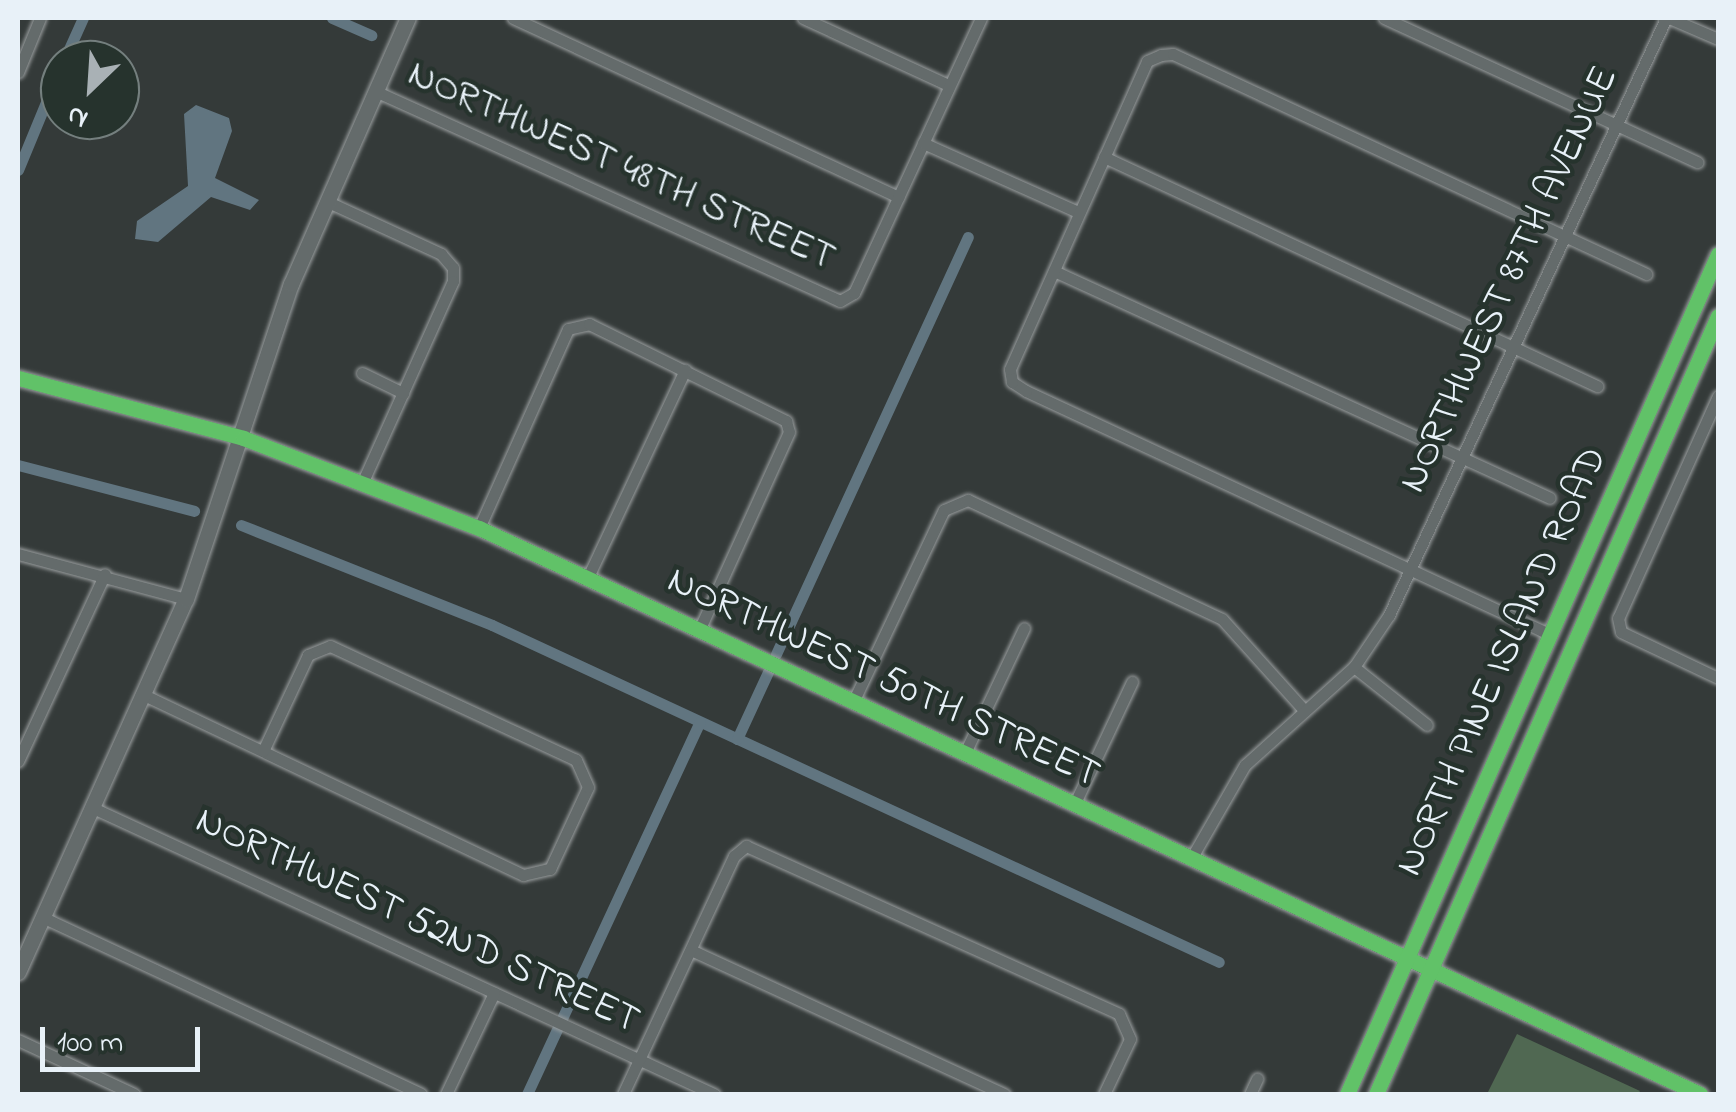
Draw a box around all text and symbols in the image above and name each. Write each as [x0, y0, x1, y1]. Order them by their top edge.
north arrow [40, 40, 140, 140]
street label: NORTHWEST 48TH STREET [400, 51, 842, 283]
street label: NORTHWEST 87TH AVENUE [1390, 59, 1630, 501]
text: N [61, 93, 95, 138]
street label: NORTH PINE ISLAND ROAD [1387, 440, 1619, 884]
street label: NORTHWEST 50TH STREET [659, 558, 1107, 800]
street label: NORTHWEST 52ND STREET [187, 798, 647, 1046]
scale bar [45, 1007, 205, 1069]
text: 100 m [57, 1022, 123, 1066]

